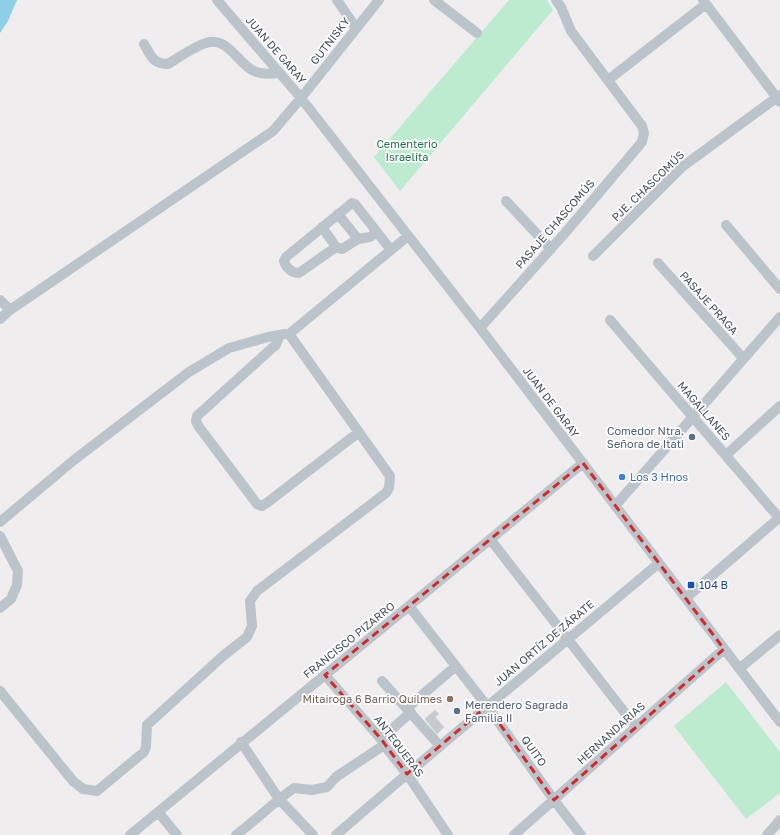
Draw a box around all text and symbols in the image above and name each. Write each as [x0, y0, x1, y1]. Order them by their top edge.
street label: JUAN DE GARAY [244, 13, 309, 86]
street label: GUTNISKY [307, 15, 352, 67]
park label: Cementerio Israelita [376, 137, 438, 163]
street label: PJE. CHASCOMÚS [609, 148, 687, 224]
street label: PASAJE CHASCOMÚS [512, 176, 597, 271]
street label: PASAJE PRAGA [678, 268, 741, 337]
street label: JUAN DE GARAY [521, 364, 582, 440]
street label: MAGALLANES [675, 379, 734, 443]
place label: Comedor Ntra. Señora de Itati [607, 424, 684, 450]
marker: Comedor Ntra. Señora de Itati [687, 432, 697, 442]
place label: Los 3 Hnos [630, 470, 688, 483]
marker: Los 3 Hnos [617, 472, 627, 482]
place label: 104 B [699, 578, 728, 591]
marker: 104 B [686, 580, 696, 590]
street label: JUAN ORTÍZ DE ZÁRATE [491, 597, 596, 688]
street label: FRANCISCO PIZARRO [300, 599, 397, 680]
place label: Mitairoga 6 Barrio Quilmes [302, 692, 442, 705]
marker: Mitairoga 6 Barrio Quilmes [445, 694, 455, 704]
place label: Merendero Sagrada Familia II [465, 698, 568, 724]
street label: HERNANDARIAS [574, 699, 647, 766]
marker: Merendero Sagrada Familia II [452, 706, 462, 716]
street label: ANTEQUERAS [372, 712, 427, 779]
street label: QUITO [519, 733, 550, 769]

